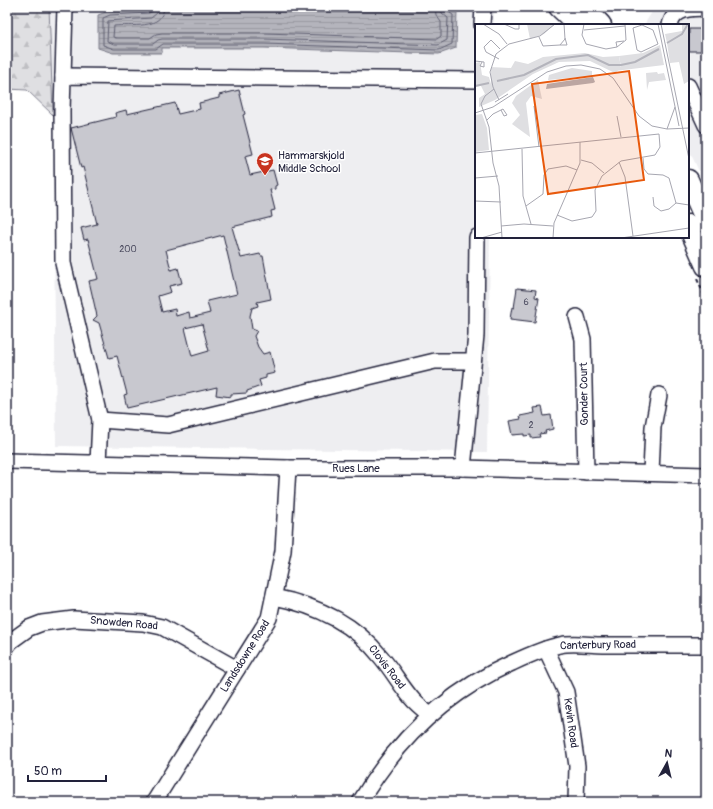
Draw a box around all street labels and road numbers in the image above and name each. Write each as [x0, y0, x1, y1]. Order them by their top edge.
street label: Gonder Court [577, 362, 591, 426]
street label: Rues Lane [332, 462, 380, 475]
street label: Snowden Road [89, 614, 159, 632]
street label: Landsdowne Road [218, 617, 272, 695]
street label: Canterbury Road [560, 638, 636, 652]
street label: Clovis Road [366, 642, 408, 692]
street label: Kevin Road [561, 697, 581, 749]

